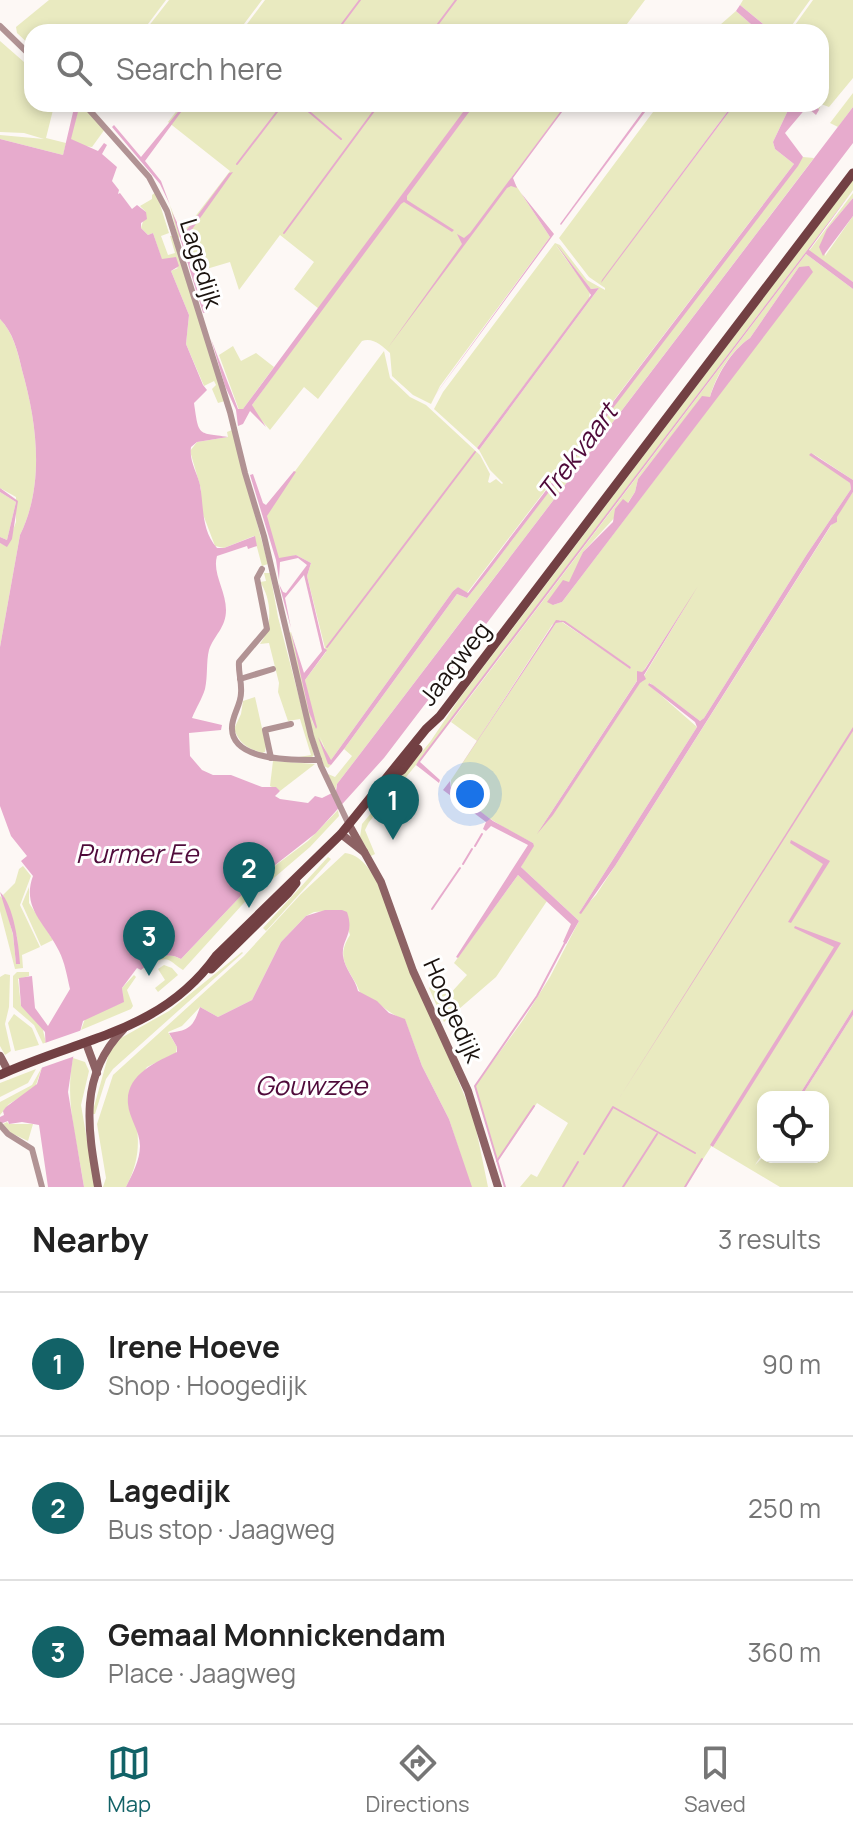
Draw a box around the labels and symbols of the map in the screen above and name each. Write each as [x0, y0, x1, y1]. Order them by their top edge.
street label: Lagedijk [173, 214, 231, 313]
water label: Trekvaart [529, 393, 627, 507]
street label: Jaagweg [411, 614, 497, 712]
pin: 1 [367, 774, 419, 840]
your location [450, 774, 490, 814]
water label: Purmer Ee [76, 835, 200, 871]
pin: 2 [223, 842, 275, 908]
pin: 3 [123, 910, 175, 976]
street label: Hoogedijk [416, 953, 492, 1068]
water label: Gouwzee [255, 1067, 369, 1103]

